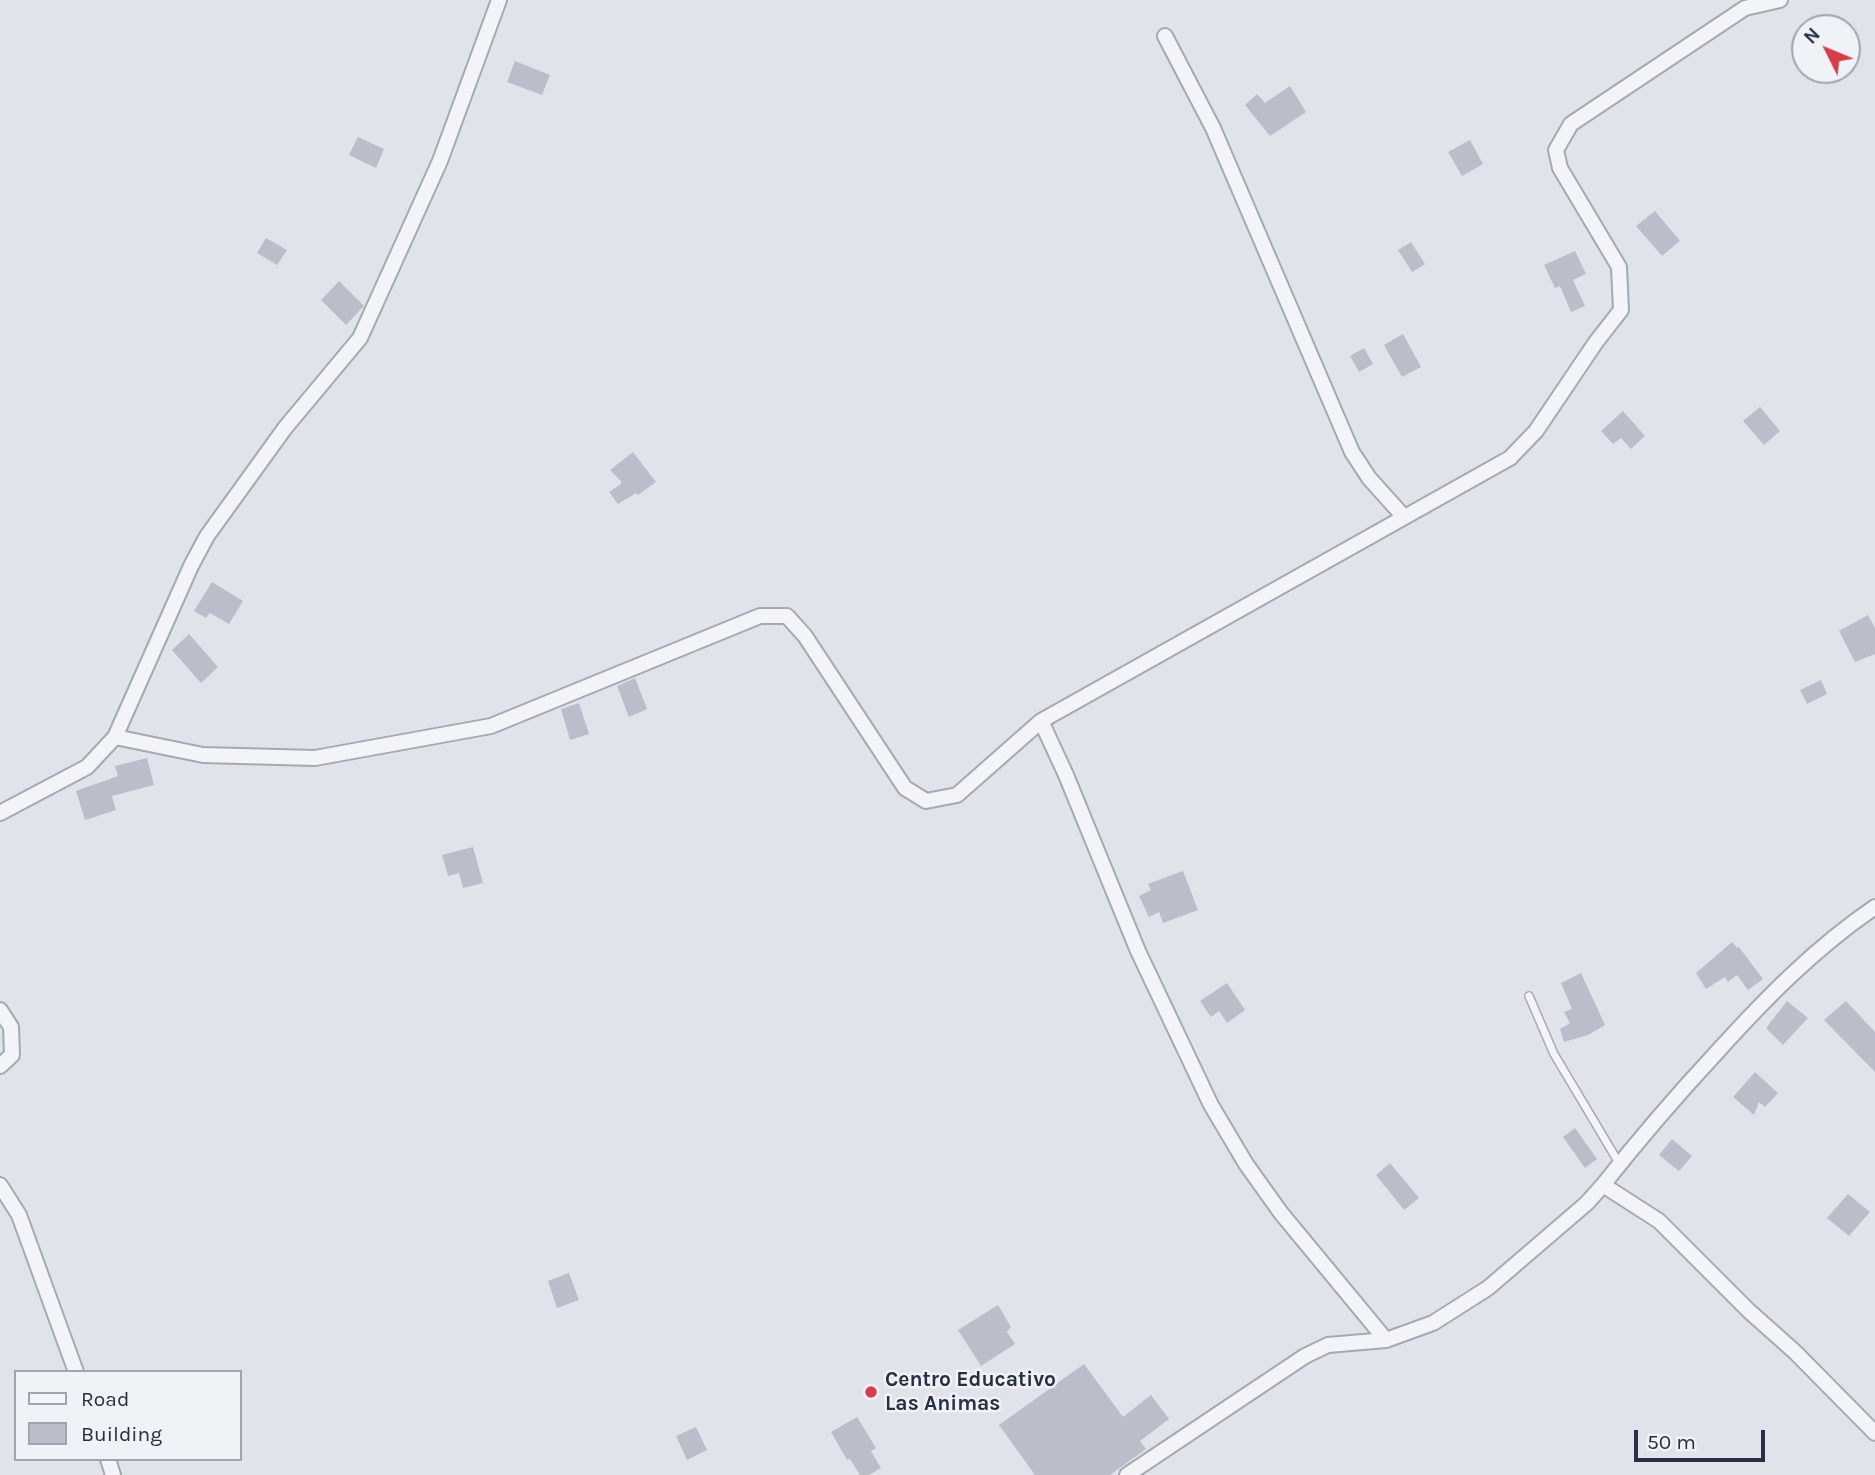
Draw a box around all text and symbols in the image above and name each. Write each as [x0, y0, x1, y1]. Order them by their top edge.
north arrow [1791, 14, 1861, 84]
text: N [1799, 24, 1825, 49]
place label: Centro Educativo Las Animas [885, 1367, 1056, 1417]
legend [14, 1370, 242, 1461]
marker: Centro Educativo Las Animas [863, 1384, 879, 1400]
text: Road [81, 1387, 129, 1411]
scale bar [1637, 1416, 1768, 1460]
text: Building [81, 1422, 162, 1446]
text: 50 m [1647, 1430, 1696, 1454]

